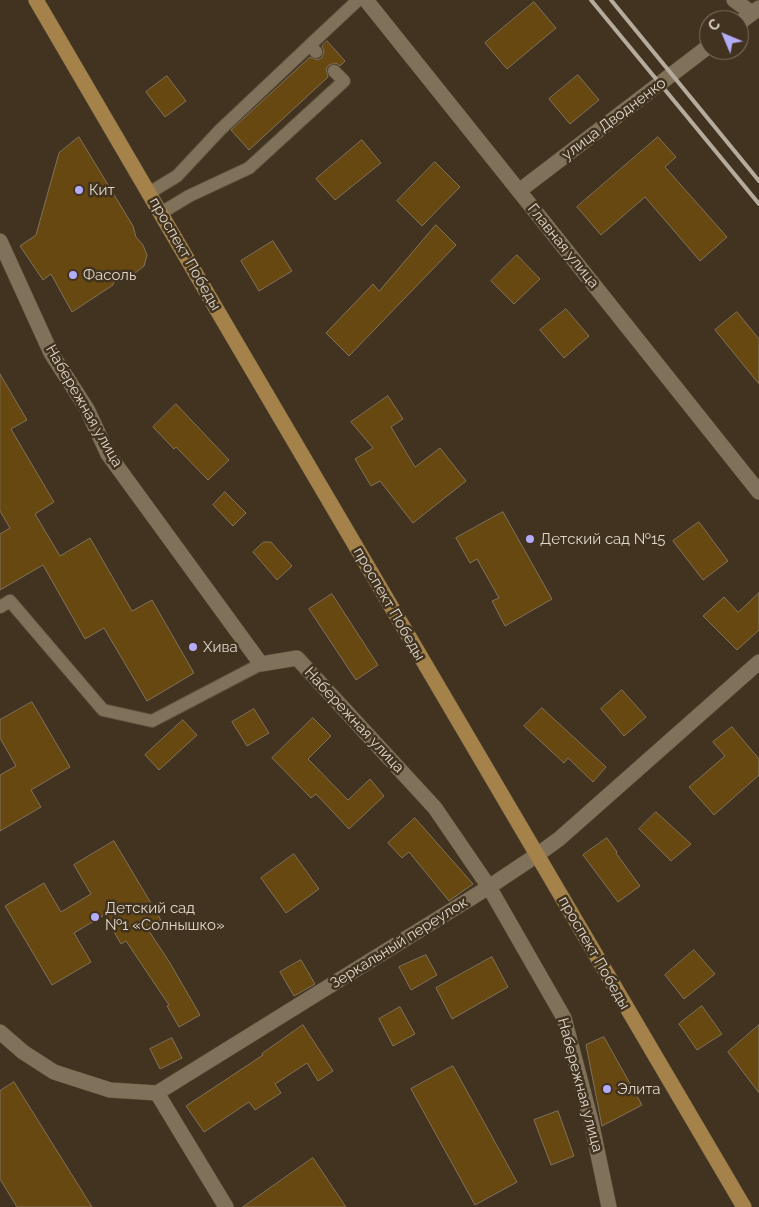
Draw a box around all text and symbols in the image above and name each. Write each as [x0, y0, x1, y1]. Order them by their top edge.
north arrow [699, 10, 749, 60]
text: С [705, 16, 723, 34]
street label: улица Дводненко [558, 74, 670, 164]
place label: Кит [89, 181, 115, 199]
marker: Кит [73, 184, 85, 196]
street label: проспект Победы [145, 194, 225, 314]
street label: Главная улица [523, 200, 603, 292]
place label: Фасоль [83, 266, 136, 284]
marker: Фасоль [67, 269, 79, 281]
street label: Набережная улица [42, 342, 126, 470]
place label: Детский сад №15 [540, 530, 666, 548]
marker: Детский сад №15 [524, 533, 536, 545]
street label: проспект Победы [349, 544, 429, 664]
place label: Хива [203, 638, 238, 656]
marker: Хива [187, 641, 199, 653]
street label: Набережная улица [300, 663, 408, 777]
street label: Зеркальный переулок [327, 893, 471, 993]
street label: проспект Победы [554, 893, 634, 1013]
place label: Детский сад №1 «Солнышко» [105, 899, 224, 934]
marker: Детский сад №1 «Солнышко» [89, 911, 101, 923]
street label: Набережная улица [553, 1016, 607, 1154]
place label: Элита [617, 1080, 660, 1098]
marker: Элита [601, 1083, 613, 1095]

